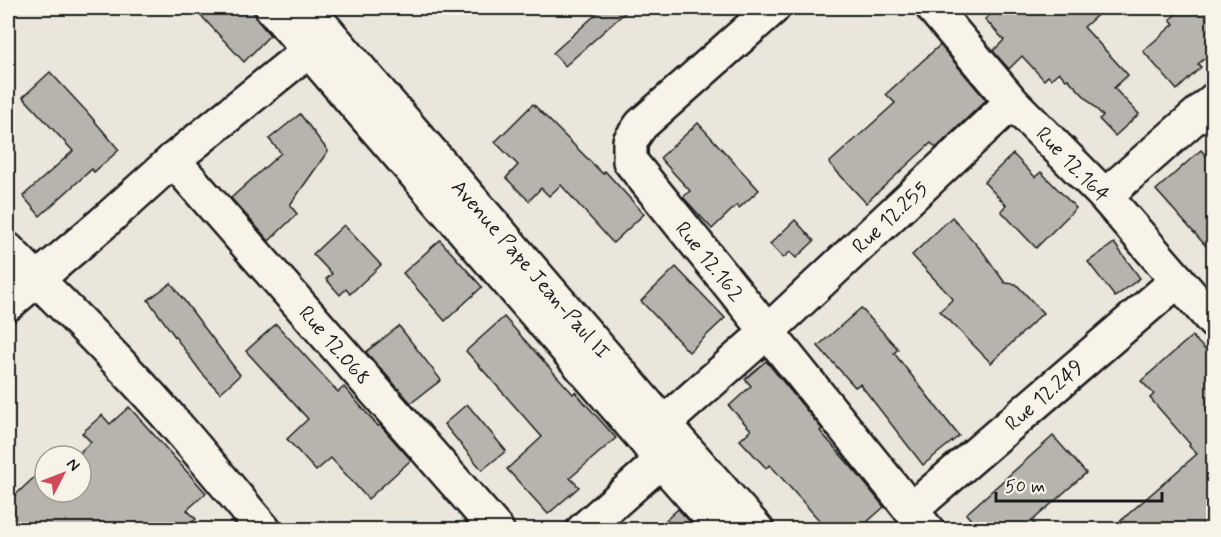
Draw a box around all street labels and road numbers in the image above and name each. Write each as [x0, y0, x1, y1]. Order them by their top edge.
street label: Rue 12.164 [1029, 121, 1115, 209]
street label: Avenue Pape Jean-Paul II [445, 174, 616, 365]
street label: Rue 12.255 [846, 175, 935, 260]
street label: Rue 12.162 [668, 216, 750, 307]
street label: Rue 12.068 [292, 300, 376, 391]
street label: Rue 12.249 [999, 354, 1090, 438]

